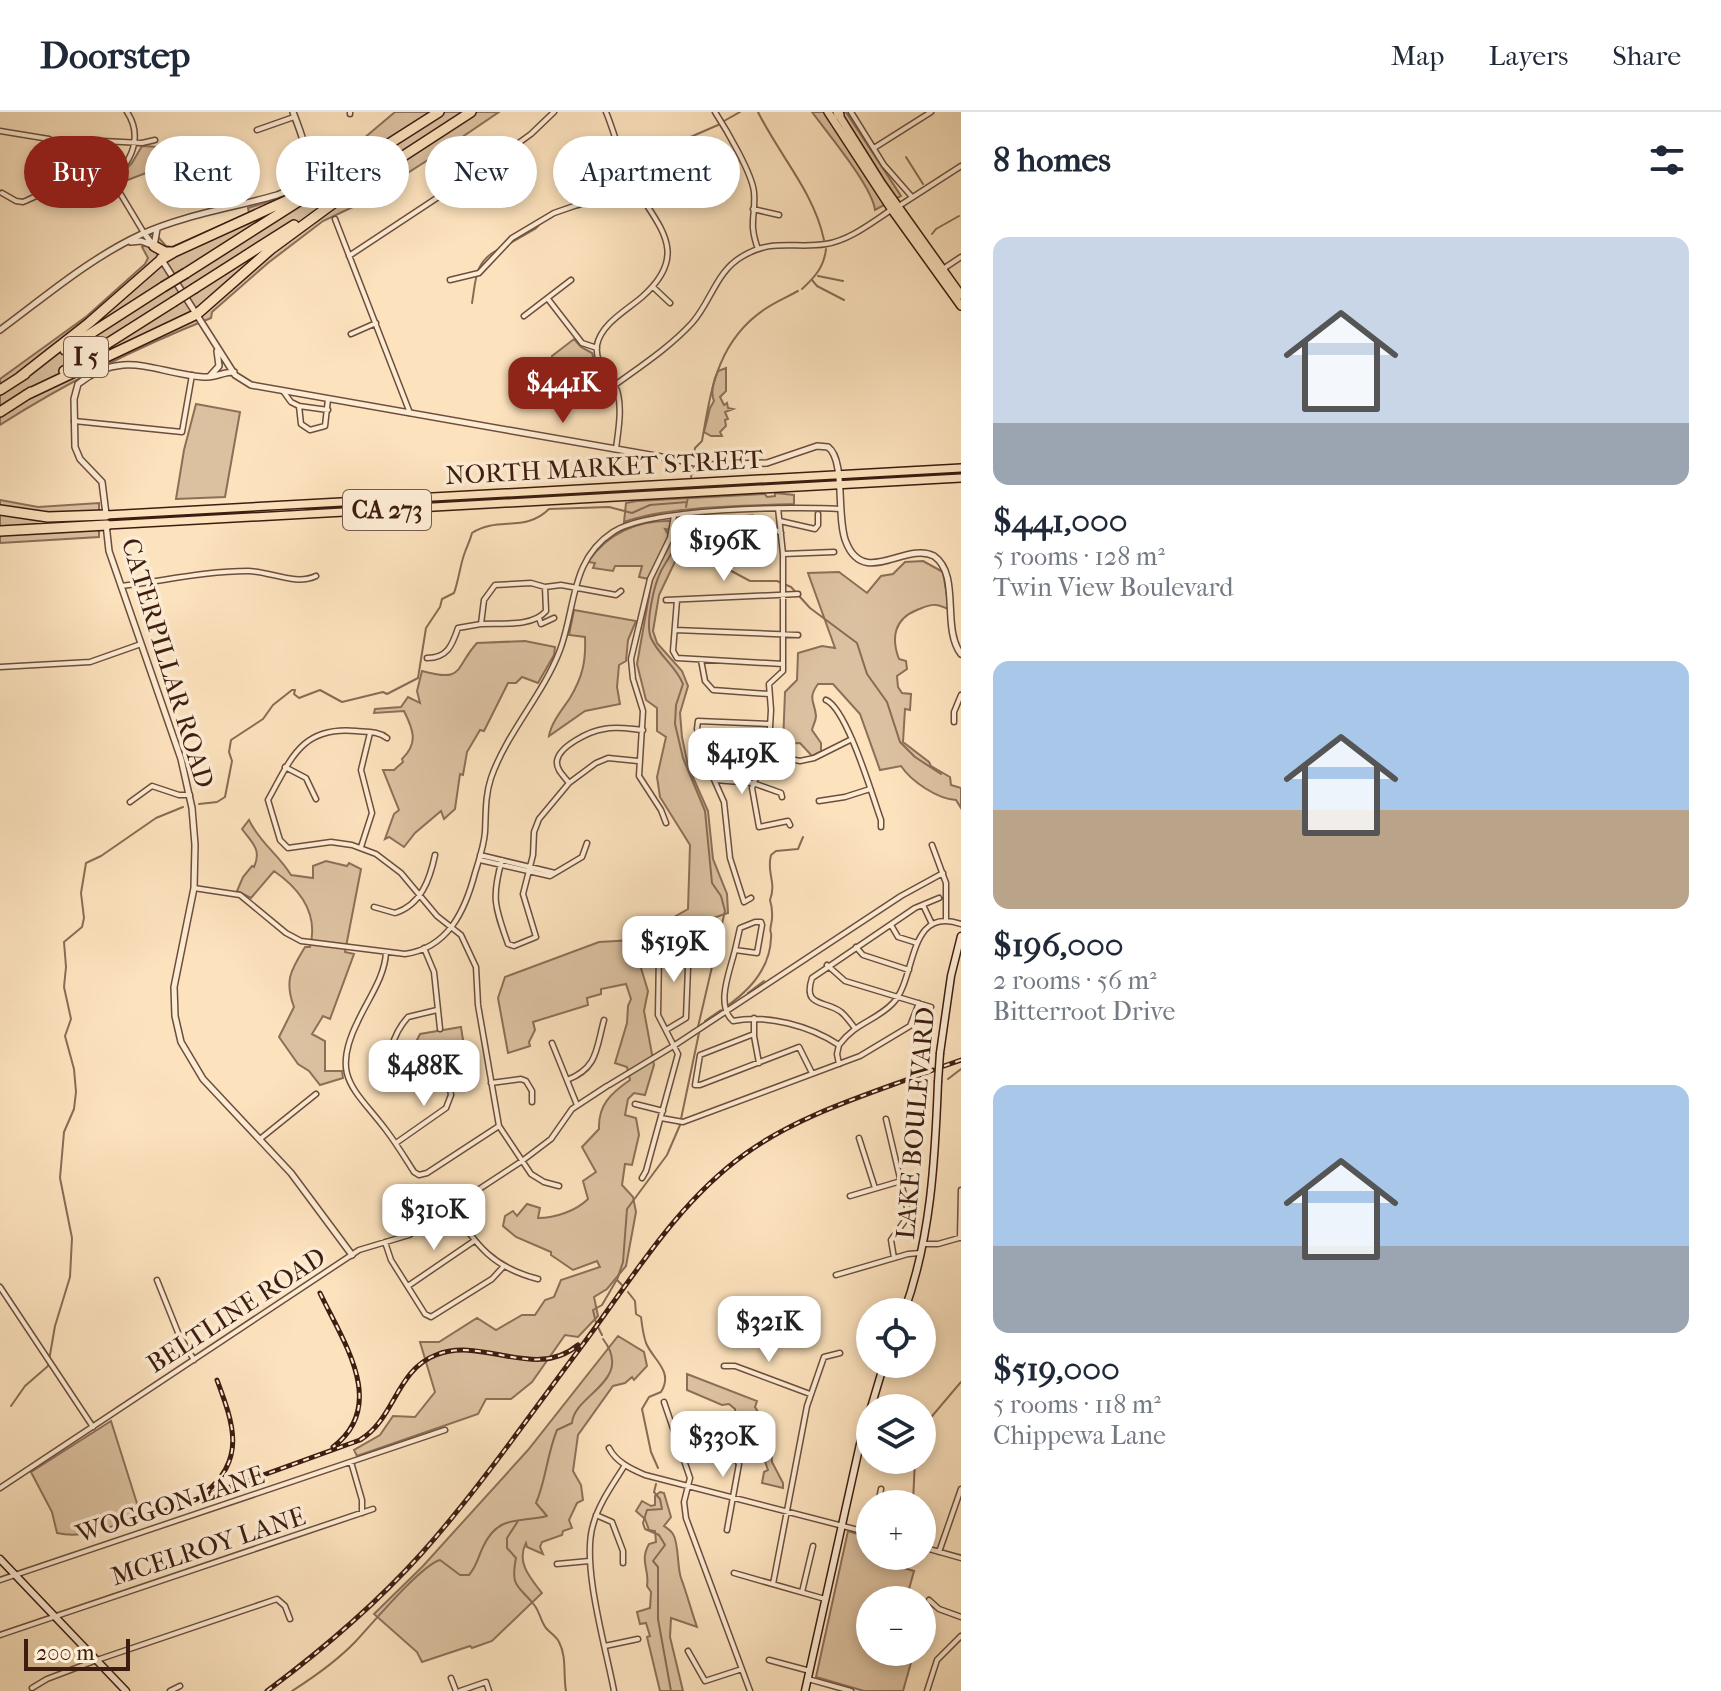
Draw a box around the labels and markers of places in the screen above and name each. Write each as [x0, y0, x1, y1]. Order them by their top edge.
pin: $441K [507, 357, 619, 425]
pin: $196K [668, 515, 780, 583]
pin: $419K [686, 728, 798, 796]
pin: $519K [618, 916, 730, 984]
pin: $488K [368, 1040, 480, 1108]
pin: $310K [378, 1184, 490, 1252]
pin: $321K [713, 1296, 825, 1364]
pin: $330K [667, 1411, 779, 1479]

